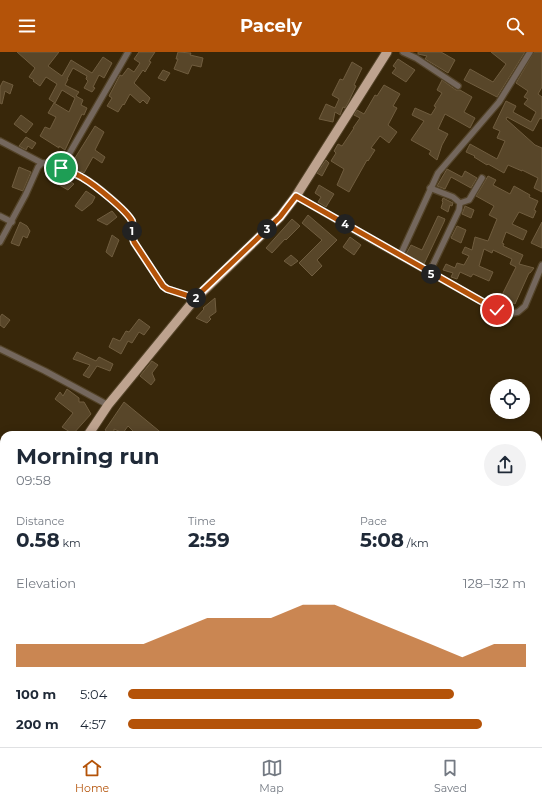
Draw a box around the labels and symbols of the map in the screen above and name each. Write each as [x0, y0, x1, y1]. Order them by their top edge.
pin [44, 151, 78, 185]
pin: 4 [335, 214, 355, 234]
pin: 3 [257, 219, 277, 239]
pin: 1 [122, 221, 142, 241]
pin: 5 [421, 264, 441, 284]
pin: 2 [186, 288, 206, 308]
pin [480, 293, 514, 327]

